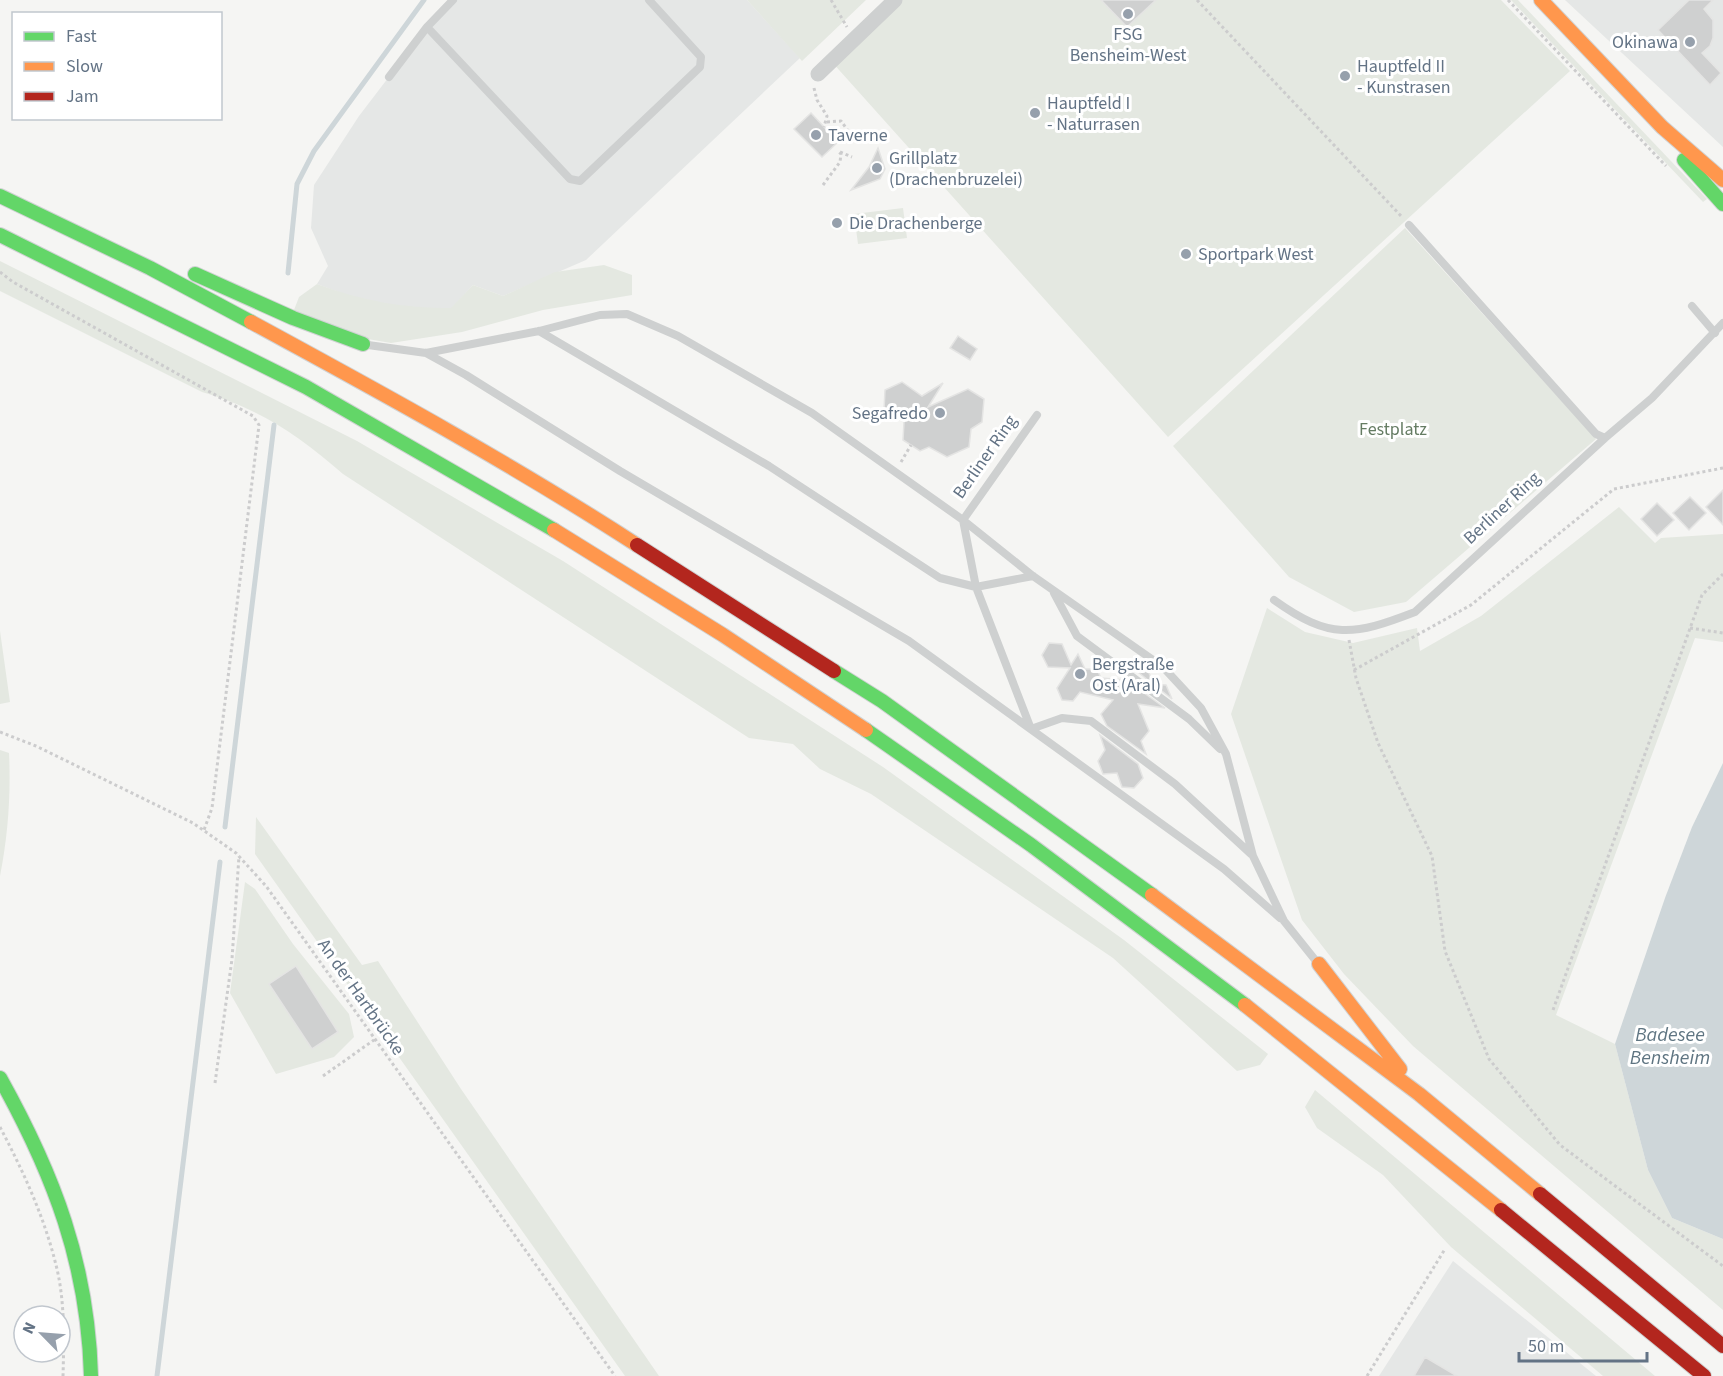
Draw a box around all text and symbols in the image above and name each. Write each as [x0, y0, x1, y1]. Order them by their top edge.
marker: FSG Bensheim-West [1121, 7, 1135, 21]
legend [12, 12, 222, 120]
place label: FSG Bensheim-West [1070, 22, 1186, 68]
text: Fast [66, 24, 97, 49]
place label: Okinawa [1612, 30, 1678, 55]
marker: Okinawa [1683, 35, 1697, 49]
text: Slow [66, 54, 103, 79]
place label: Hauptfeld II - Kunstrasen [1357, 54, 1450, 100]
marker: Hauptfeld II - Kunstrasen [1338, 69, 1352, 83]
text: Jam [66, 84, 99, 109]
place label: Hauptfeld I - Naturrasen [1047, 91, 1140, 137]
marker: Hauptfeld I - Naturrasen [1028, 106, 1042, 120]
place label: Taverne [828, 123, 888, 148]
marker: Taverne [809, 128, 823, 142]
place label: Grillplatz (Drachenbruzelei) [889, 146, 1023, 192]
marker: Grillplatz (Drachenbruzelei) [870, 161, 884, 175]
place label: Die Drachenberge [849, 211, 983, 236]
marker: Die Drachenberge [830, 216, 844, 230]
place label: Sportpark West [1198, 242, 1314, 267]
marker: Sportpark West [1179, 247, 1193, 261]
place label: Segafredo [852, 401, 928, 426]
marker: Segafredo [933, 406, 947, 420]
street label: Berliner Ring [947, 410, 1023, 504]
park label: Festplatz [1359, 417, 1427, 442]
street label: Berliner Ring [1458, 466, 1546, 550]
place label: Bergstraße Ost (Aral) [1092, 652, 1174, 698]
marker: Bergstraße Ost (Aral) [1073, 667, 1087, 681]
street label: An der Hartbrücke [312, 934, 411, 1060]
water label: Badesee Bensheim [1630, 1021, 1710, 1072]
north arrow [12, 1304, 72, 1364]
text: N [17, 1319, 42, 1338]
scale bar [1519, 1325, 1646, 1363]
text: 50 m [1528, 1334, 1564, 1359]

